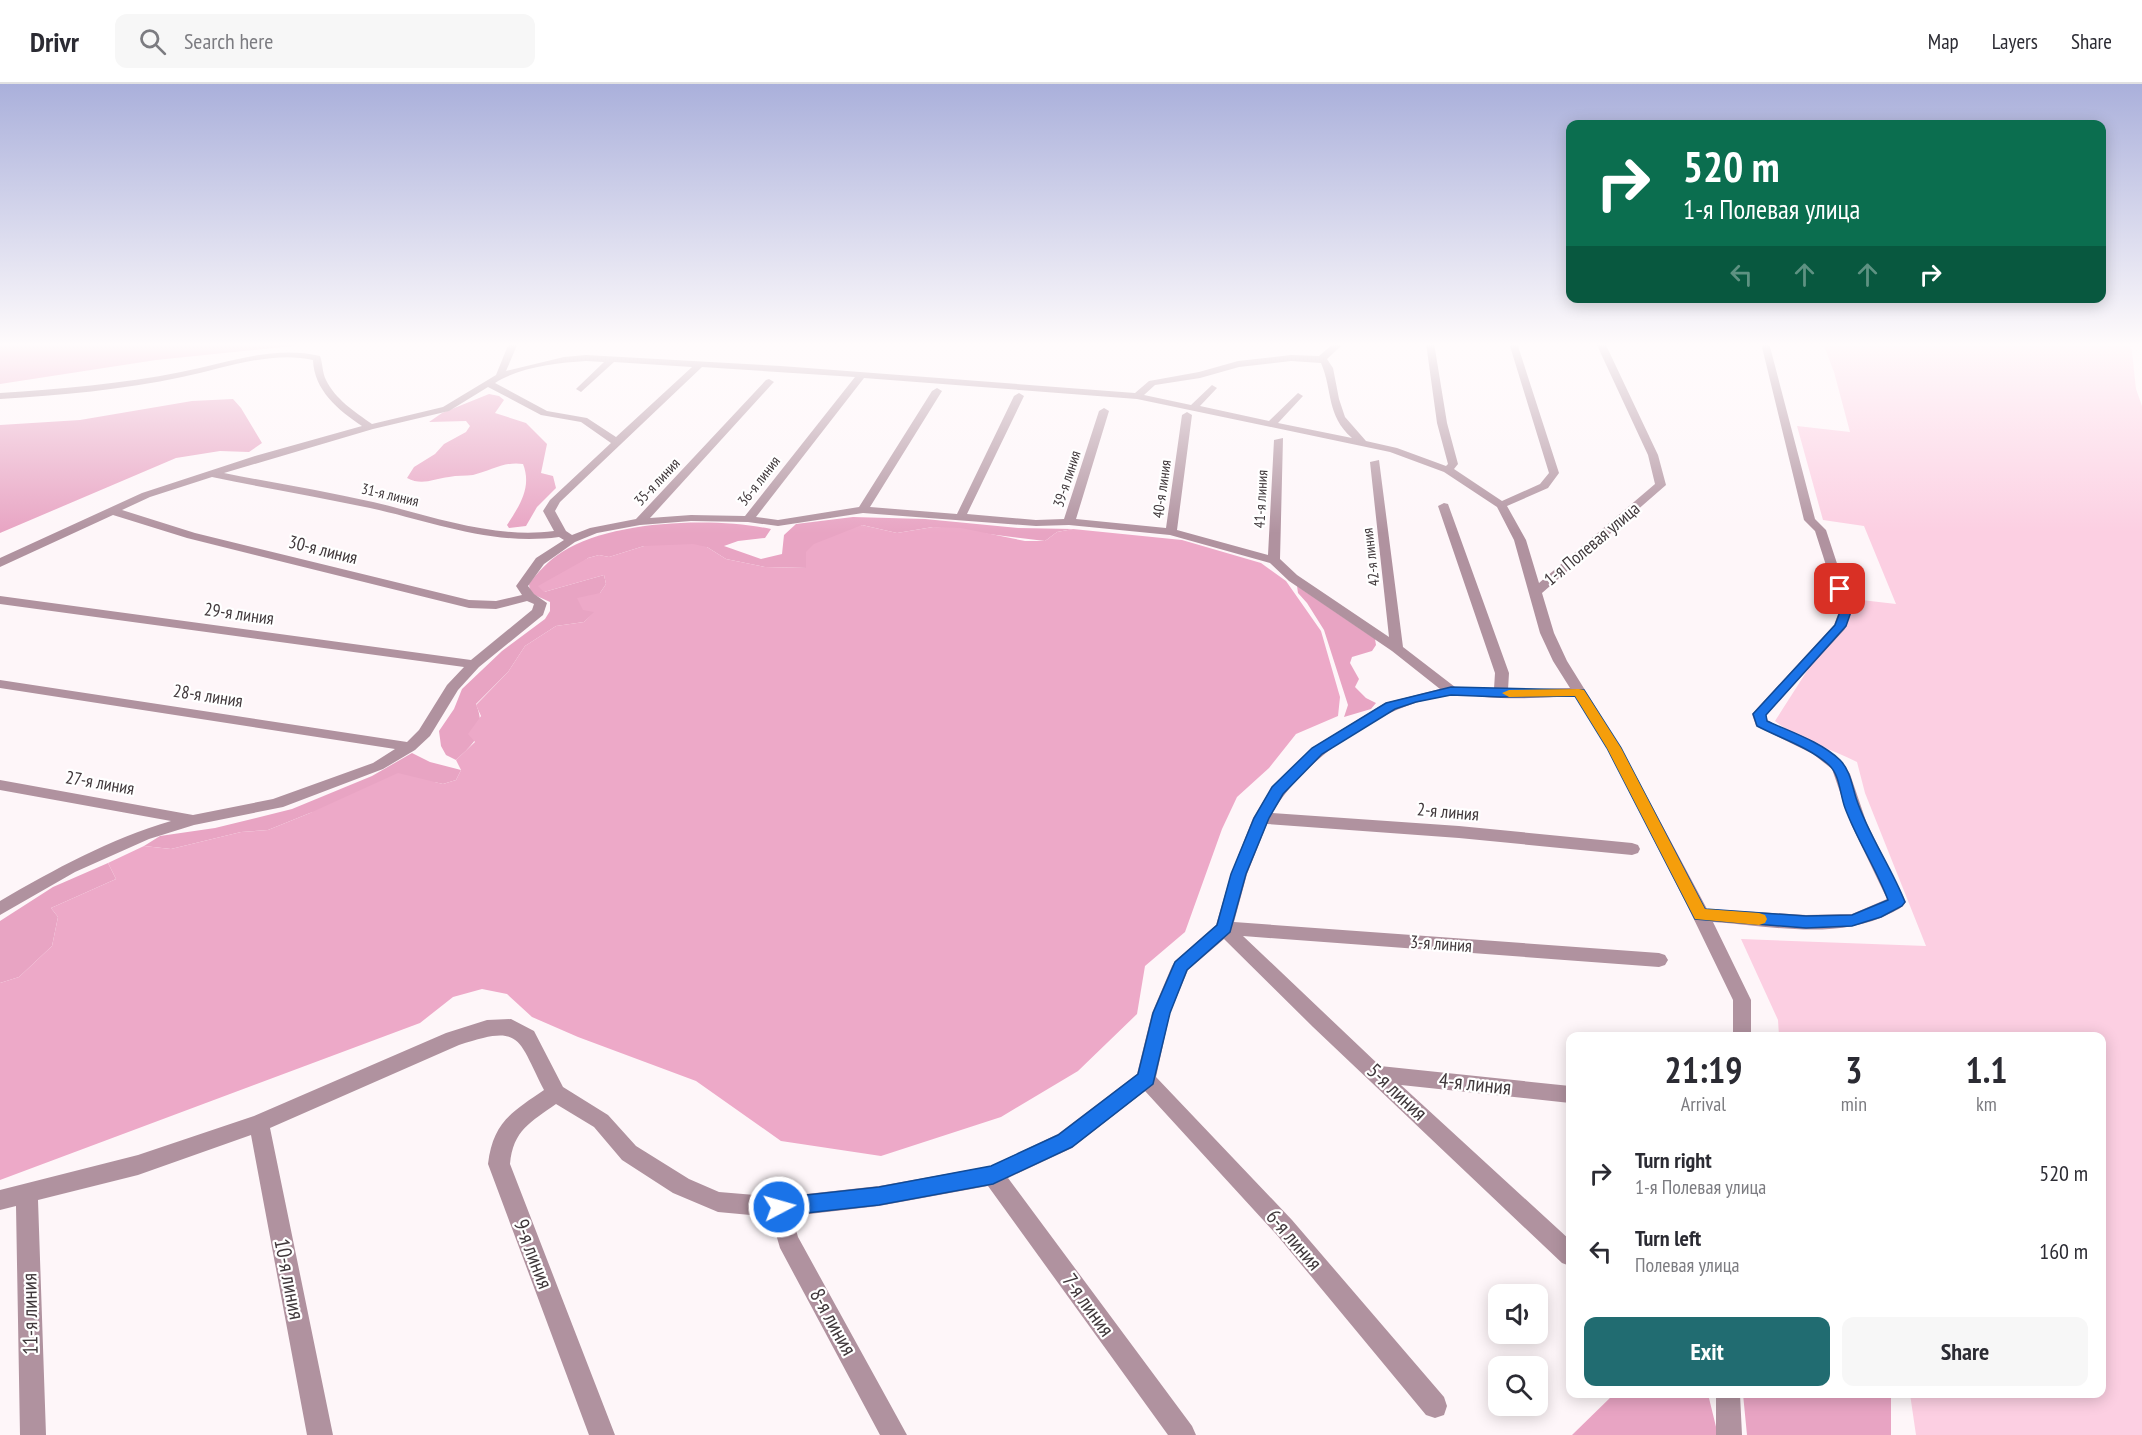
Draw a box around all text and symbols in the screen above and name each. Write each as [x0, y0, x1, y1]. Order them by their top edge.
search box [115, 14, 535, 68]
text: Drivr [30, 23, 79, 60]
icon: search [136, 25, 169, 58]
text: Search here [184, 27, 273, 55]
text: Map [1928, 28, 1959, 55]
text: Layers [1992, 28, 2038, 55]
text: Share [2071, 28, 2112, 55]
text: 520 m [1683, 139, 1780, 194]
icon: right [1584, 144, 1662, 222]
text: 1-я Полевая улица [1683, 192, 1860, 226]
icon: left [1725, 258, 1758, 291]
icon: ahead [1788, 258, 1821, 291]
icon: ahead [1851, 258, 1884, 291]
icon: right [1914, 258, 1947, 291]
street label: 39-я линия [1048, 448, 1085, 510]
street label: 36-я линия [733, 452, 784, 510]
street label: 35-я линия [630, 454, 684, 510]
street label: 40-я линия [1148, 458, 1175, 519]
street label: 41-я линия [1249, 469, 1272, 529]
street label: 31-я линия [359, 479, 421, 510]
street label: 1-я Полевая улица [1539, 497, 1644, 590]
street label: 42-я линия [1357, 527, 1383, 587]
street label: 30-я линия [286, 530, 360, 569]
pin [1814, 563, 1865, 614]
icon: arrive [1823, 572, 1856, 605]
street label: 29-я линия [203, 597, 275, 630]
street label: 28-я линия [172, 679, 245, 712]
street label: 27-я линия [64, 765, 136, 800]
street label: 2-я линия [1416, 797, 1480, 826]
street label: 3-я линия [1409, 930, 1473, 957]
text: 21:19 [1664, 1046, 1742, 1093]
text: 3 [1845, 1046, 1862, 1093]
text: 1.1 [1965, 1046, 2007, 1093]
street label: 5-я линия [1362, 1057, 1433, 1126]
street label: 4-я линия [1438, 1066, 1512, 1101]
text: Arrival [1681, 1091, 1726, 1117]
text: min [1841, 1091, 1867, 1117]
text: km [1976, 1091, 1997, 1117]
text: Turn right [1635, 1146, 1712, 1174]
icon: right [1584, 1157, 1617, 1190]
text: 520 m [2039, 1159, 2088, 1187]
text: 1-я Полевая улица [1635, 1174, 1766, 1200]
position arrow [747, 1175, 811, 1239]
street label: 6-я линия [1260, 1204, 1328, 1276]
street label: 9-я линия [508, 1215, 559, 1292]
text: Turn left [1635, 1224, 1701, 1252]
icon: left [1584, 1235, 1617, 1268]
street label: 10-я линия [268, 1236, 311, 1322]
text: 160 m [2039, 1237, 2088, 1265]
text: Полевая улица [1635, 1252, 1740, 1278]
street label: 7-я линия [1057, 1268, 1120, 1341]
street label: 11-я линия [15, 1273, 44, 1355]
street label: 8-я линия [804, 1284, 863, 1360]
map controls [1488, 1284, 1548, 1416]
button: sound [1488, 1284, 1548, 1344]
button: Exit [1584, 1317, 1830, 1386]
button: Share [1842, 1317, 2088, 1386]
button: search [1488, 1356, 1548, 1416]

